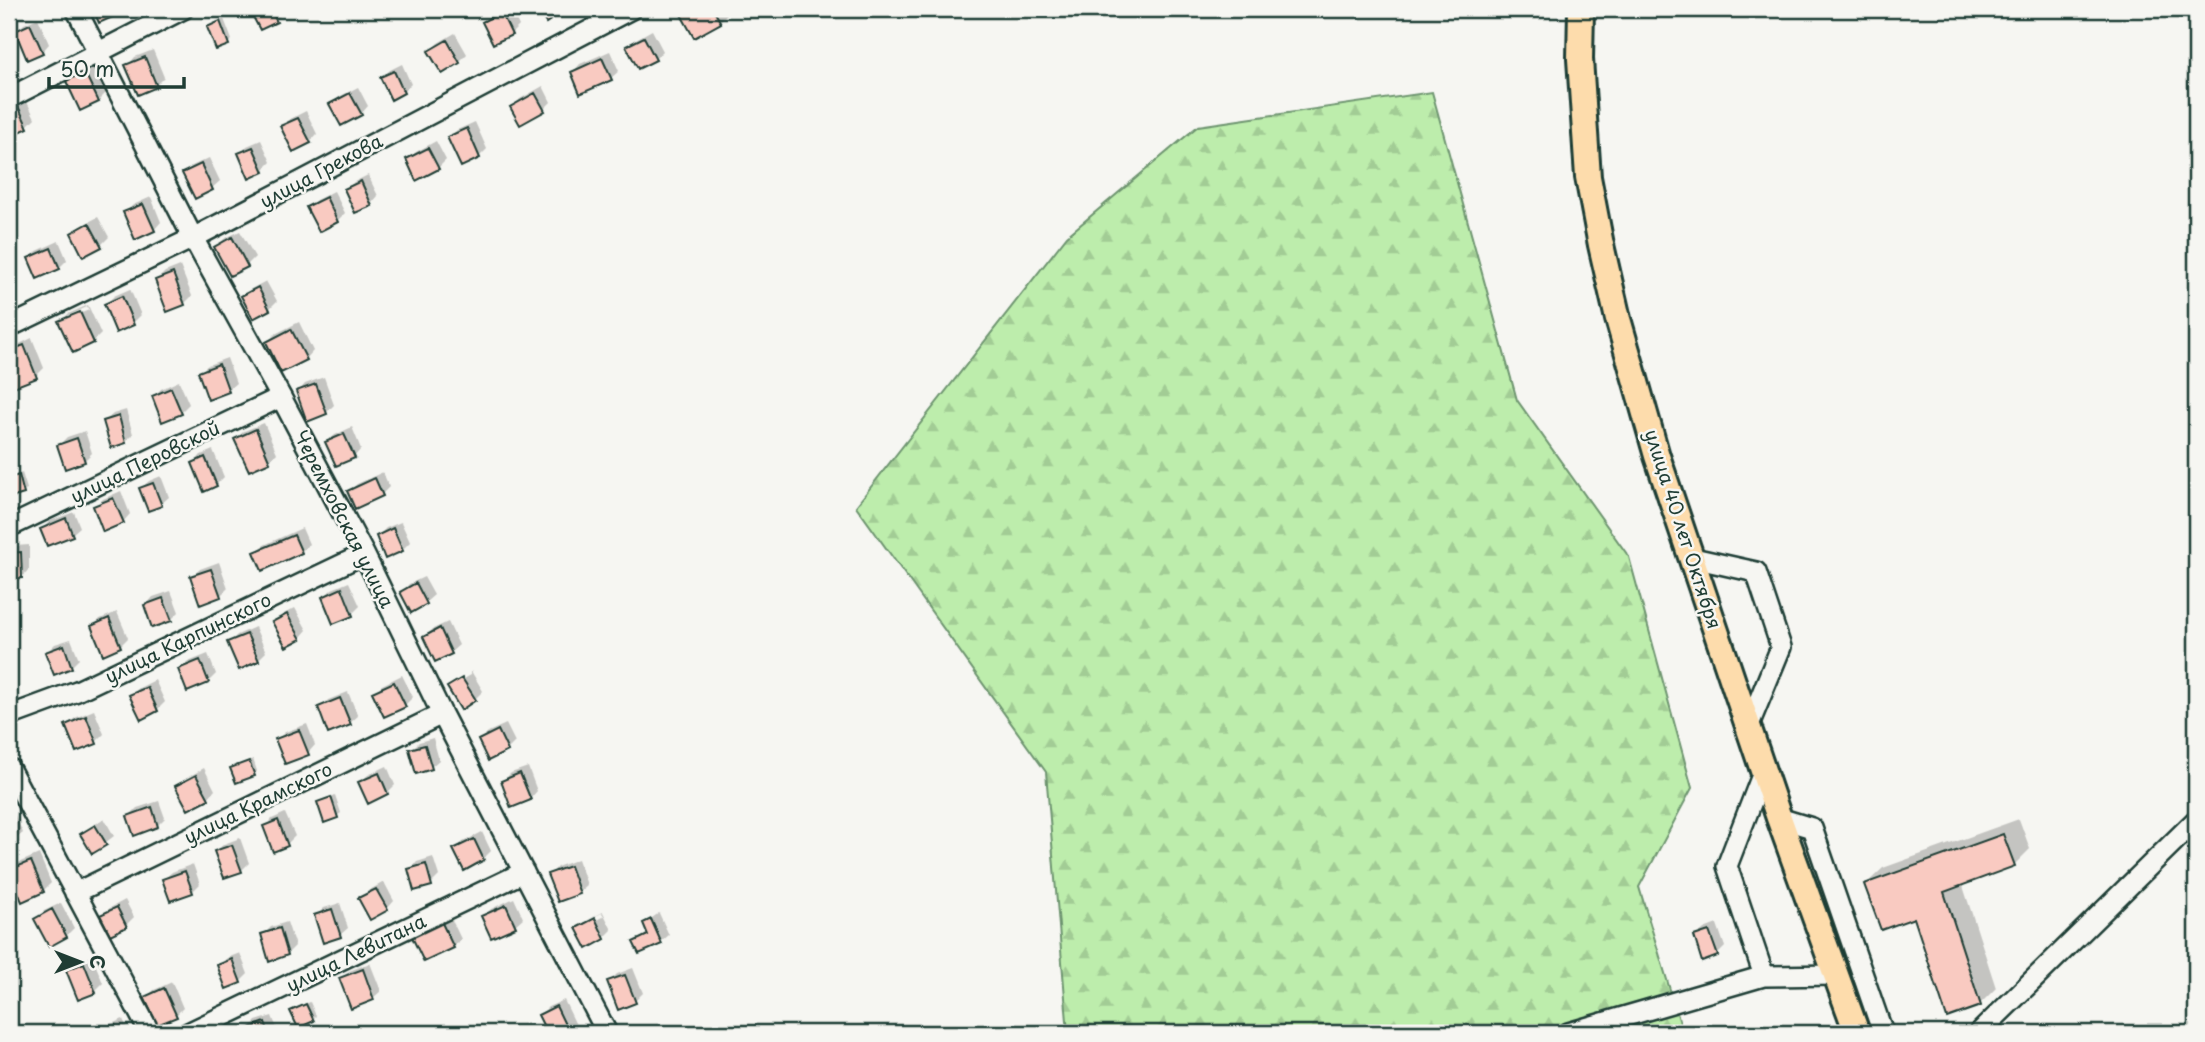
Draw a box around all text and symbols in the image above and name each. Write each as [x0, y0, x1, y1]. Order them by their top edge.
scale bar [49, 46, 184, 90]
text: 50 m [60, 52, 114, 84]
street label: улица Грекова [254, 126, 387, 214]
street label: улица Перовской [65, 413, 224, 509]
street label: Черемховская улица [288, 425, 402, 612]
street label: улица 40 лет Октября [1638, 425, 1729, 632]
street label: улица Карпинского [100, 585, 275, 690]
street label: улица Крамского [178, 754, 337, 850]
street label: улица Левитана [281, 906, 430, 998]
north arrow [46, 926, 116, 996]
text: С [84, 955, 112, 969]

